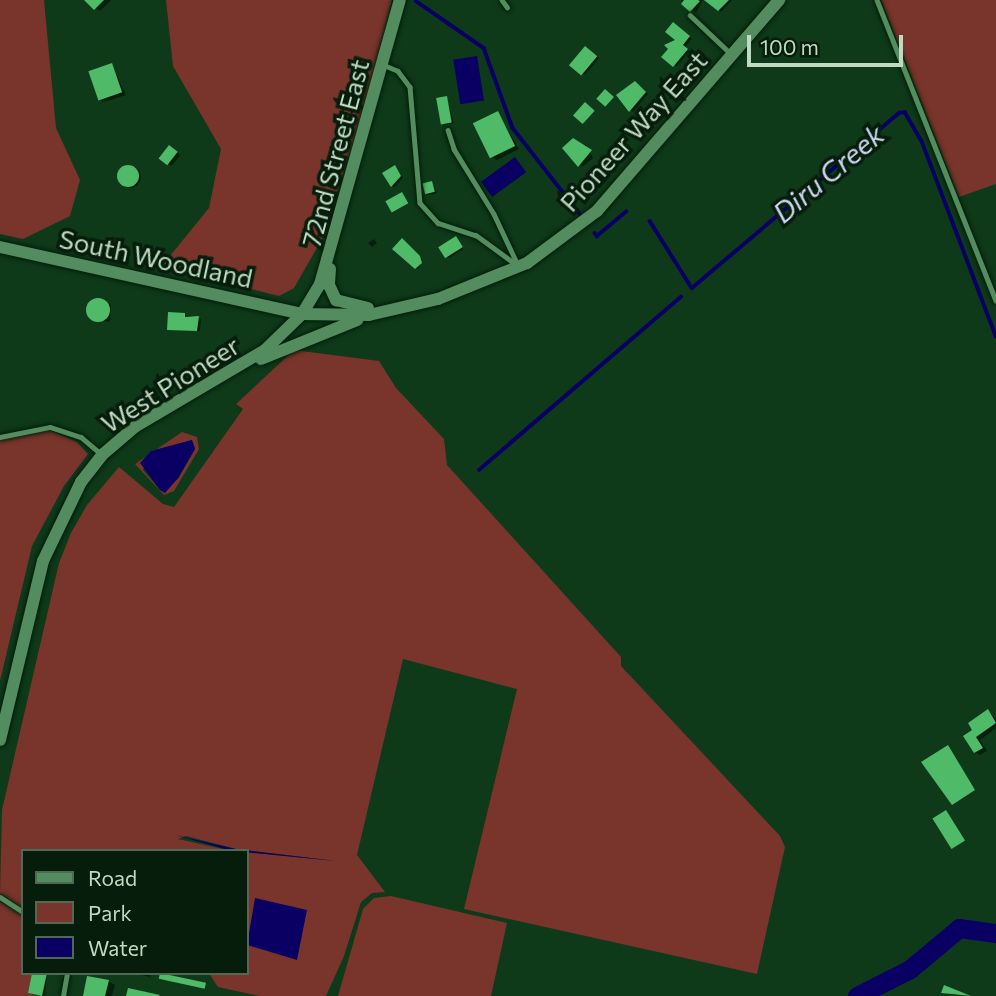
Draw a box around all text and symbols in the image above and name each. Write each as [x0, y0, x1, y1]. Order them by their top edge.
scale bar [751, 21, 907, 65]
text: 100 m [760, 34, 819, 59]
street label: Pioneer Way East [553, 45, 713, 217]
street label: 72nd Street East [295, 56, 375, 250]
water label: Diru Creek [766, 117, 890, 229]
street label: South Woodland [57, 222, 255, 294]
street label: West Pioneer [95, 329, 245, 439]
legend [21, 849, 248, 975]
text: Road [88, 865, 137, 890]
text: Park [88, 900, 132, 925]
text: Water [88, 935, 147, 960]

